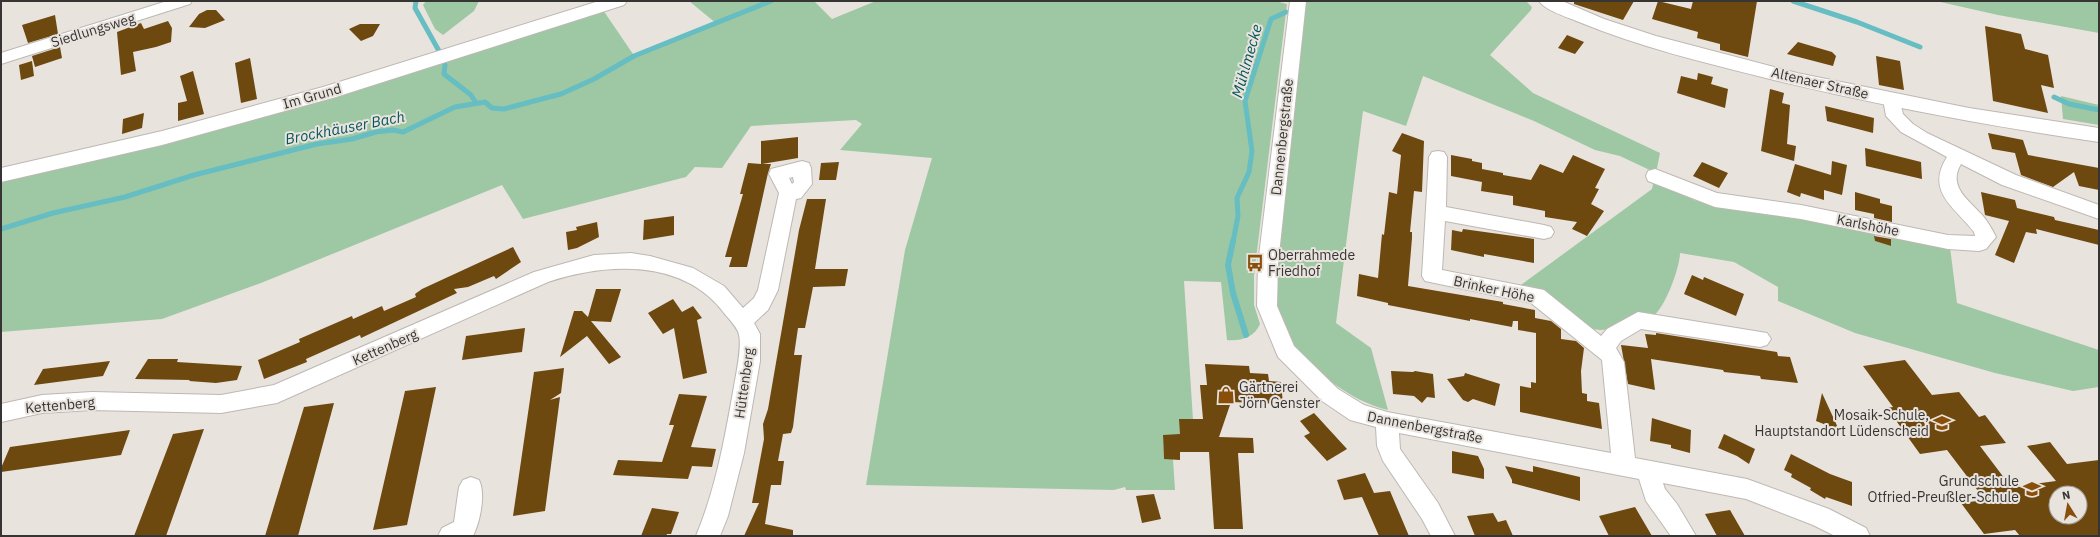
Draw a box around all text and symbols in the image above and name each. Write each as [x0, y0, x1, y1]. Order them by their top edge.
street label: Siedlungsweg [49, 8, 138, 51]
water label: Mühlmecke [1227, 22, 1266, 100]
street label: Altenaer Straße [1770, 63, 1871, 103]
street label: Dannenbergstraße [1267, 77, 1297, 196]
street label: Im Grund [281, 79, 343, 113]
water label: Brockhäuser Bach [284, 107, 406, 148]
street label: Karlshöhe [1835, 210, 1901, 240]
place label: Oberrahmede Friedhof [1268, 246, 1355, 280]
bus stop icon: Oberrahmede Friedhof [1245, 253, 1265, 273]
street label: Brinker Höhe [1452, 272, 1536, 306]
street label: Kettenberg [350, 324, 421, 369]
street label: Hüttenberg [730, 346, 758, 419]
place label: Gärtnerei Jörn Genster [1239, 378, 1320, 412]
shop icon: Gärtnerei Jörn Genster [1216, 385, 1236, 405]
street label: Kettenberg [25, 393, 96, 417]
place label: Mosaik-Schule, Hauptstandort Lüdenscheid [1755, 406, 1929, 440]
street label: Dannenbergstraße [1366, 407, 1485, 447]
school or university icon: Mosaik-Schule, Hauptstandort Lüdenscheid [1932, 413, 1952, 433]
place label: Grundschule Otfried-Preußler-Schule [1868, 472, 2019, 506]
school or university icon: Grundschule Otfried-Preußler-Schule [2022, 479, 2042, 499]
north arrow [2048, 485, 2088, 525]
text: N [2061, 488, 2071, 503]

